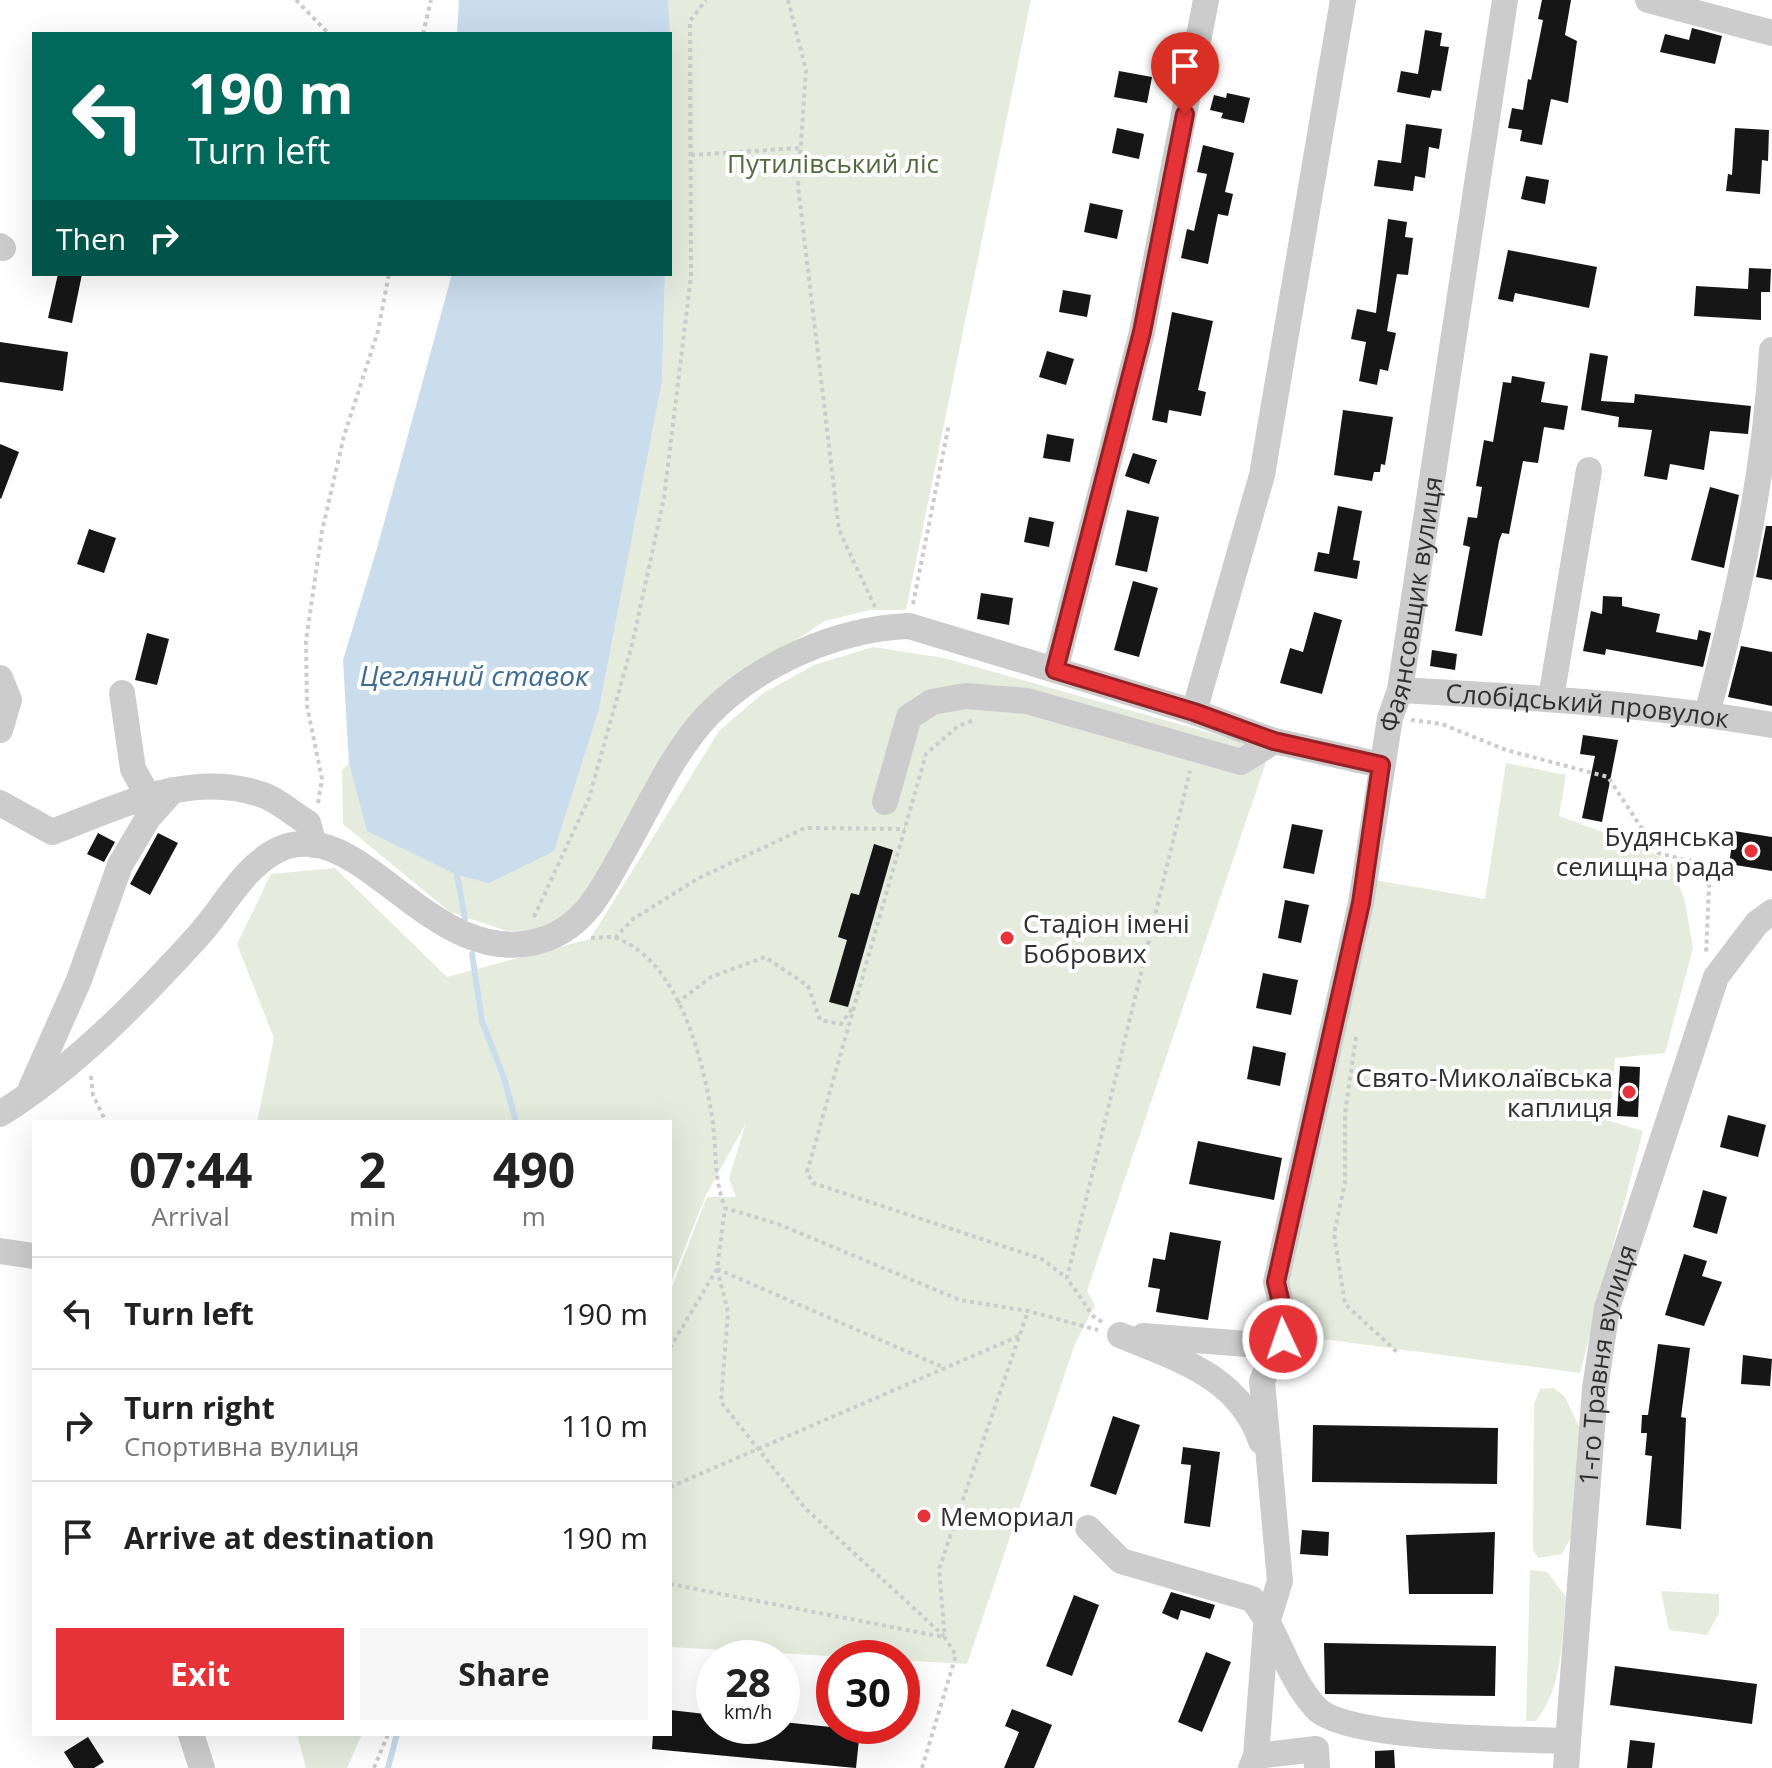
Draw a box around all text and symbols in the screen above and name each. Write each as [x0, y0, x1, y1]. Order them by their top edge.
pin [1151, 32, 1219, 114]
icon: arrive [1163, 44, 1207, 88]
text: 190 m [188, 54, 354, 130]
icon: left [56, 64, 160, 168]
text: Turn left [188, 126, 330, 175]
park label: Путилівський ліс [727, 145, 939, 181]
icon: right [142, 216, 186, 260]
text: Then [56, 218, 126, 259]
street label: Фаянсовщик вулиця [1370, 474, 1450, 734]
water label: Цегляний ставок [360, 656, 590, 694]
street label: Слобідський провулок [1445, 675, 1732, 736]
place label: Будянська селищна рада [1556, 818, 1735, 884]
marker: Будянська селищна рада [1742, 842, 1760, 860]
place label: Стадіон імені Бобрових [1023, 905, 1190, 971]
marker: Стадіон імені Бобрових [998, 929, 1016, 947]
place label: Свято-Миколаївська каплиця [1356, 1059, 1613, 1125]
marker: Свято-Миколаївська каплиця [1620, 1083, 1638, 1101]
text: 07:44 [129, 1137, 252, 1202]
text: 2 [359, 1137, 386, 1202]
text: 490 [493, 1137, 575, 1202]
text: Arrival [151, 1198, 230, 1234]
text: min [349, 1198, 396, 1234]
text: m [522, 1198, 546, 1234]
street label: 1-го Травня вулиця [1570, 1240, 1645, 1486]
icon: left [56, 1291, 100, 1335]
text: Turn left [124, 1293, 254, 1334]
text: 190 m [561, 1293, 648, 1334]
position arrow [1241, 1297, 1325, 1381]
text: Turn right [124, 1387, 275, 1428]
icon: right [56, 1403, 100, 1447]
text: 110 m [561, 1405, 648, 1446]
text: Спортивна вулиця [124, 1428, 359, 1464]
place label: Мемориал [940, 1498, 1074, 1534]
marker: Мемориал [915, 1507, 933, 1525]
icon: arrive [56, 1515, 100, 1559]
text: Arrive at destination [124, 1517, 435, 1558]
text: 190 m [561, 1517, 648, 1558]
button: Exit [56, 1628, 344, 1720]
button: Share [360, 1628, 648, 1720]
speed limit sign: 30 [816, 1640, 920, 1744]
text: 28 [725, 1654, 771, 1709]
text: km/h [724, 1698, 772, 1725]

